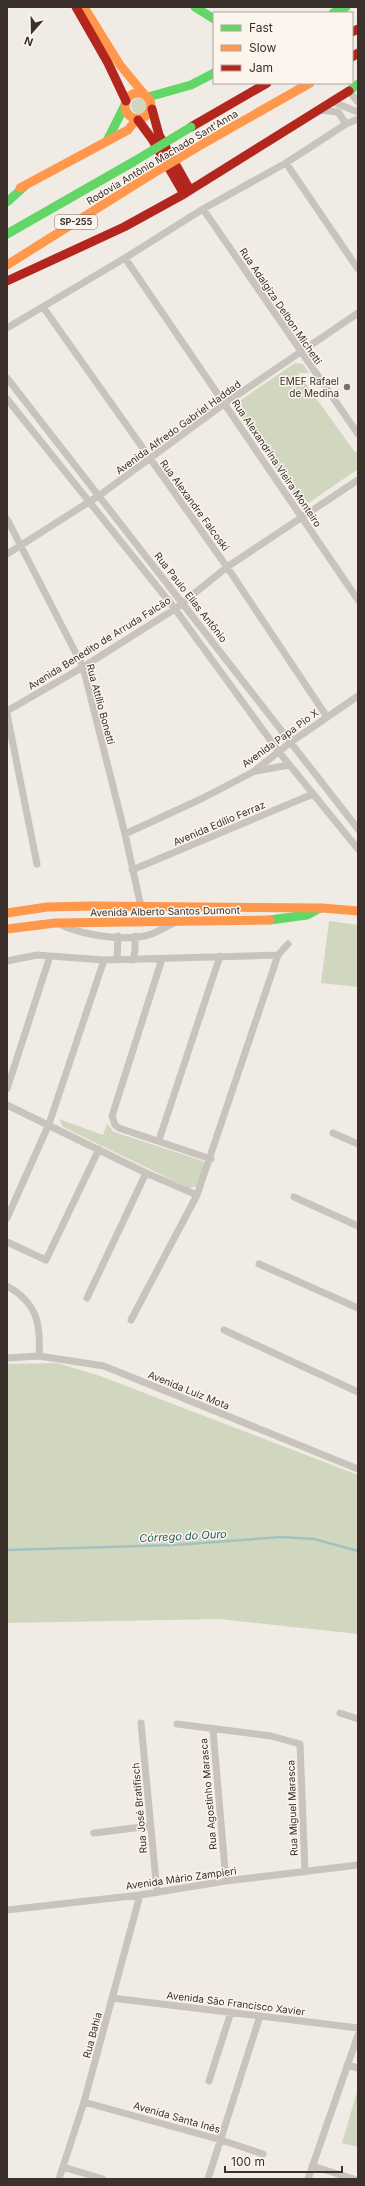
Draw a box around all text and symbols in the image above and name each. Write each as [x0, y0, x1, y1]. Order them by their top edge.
north arrow [12, 12, 52, 52]
legend [213, 12, 353, 84]
text: Fast [249, 20, 273, 35]
text: N [22, 33, 35, 49]
text: Slow [249, 40, 277, 55]
text: Jam [249, 60, 273, 75]
street label: Rodovia Antônio Machado Sant'Anna [84, 107, 240, 207]
road number: SP-255 [55, 215, 97, 229]
street label: Rua Adalgiza Delbon Michetti [237, 245, 325, 367]
place label: EMEF Rafael de Medina [280, 375, 339, 399]
street label: Avenida Alfredo Gabriel Haddad [113, 378, 243, 476]
marker: EMEF Rafael de Medina [342, 382, 352, 392]
street label: Rua Alexandrina Vieira Monteiro [230, 397, 324, 529]
street label: Rua Alexandre Falcoski [158, 457, 232, 553]
street label: Rua Paulo Elias Antônio [152, 550, 230, 644]
street label: Avenida Benedito de Arruda Falcão [25, 594, 173, 692]
street label: Rua Attílio Bonetti [84, 662, 118, 746]
street label: Avenida Papa Pio X [239, 706, 321, 770]
street label: Avenida Edílio Ferraz [171, 798, 267, 848]
street label: Avenida Alberto Santos Dumont [90, 904, 241, 918]
street label: Avenida Luiz Mota [147, 1368, 231, 1412]
water label: Córrego do Ouro [139, 1527, 228, 1545]
street label: Rua Agostinho Marasca [197, 1738, 219, 1850]
street label: Rua Miguel Marasca [284, 1760, 300, 1856]
street label: Rua José Bratifisch [129, 1762, 149, 1854]
street label: Avenida Mário Zampieri [125, 1864, 237, 1892]
street label: Avenida São Francisco Xavier [166, 1989, 306, 2017]
street label: Rua Bahia [80, 2011, 104, 2059]
street label: Avenida Santa Inês [132, 2099, 222, 2135]
scale bar [225, 2148, 342, 2174]
text: 100 m [231, 2154, 265, 2169]

